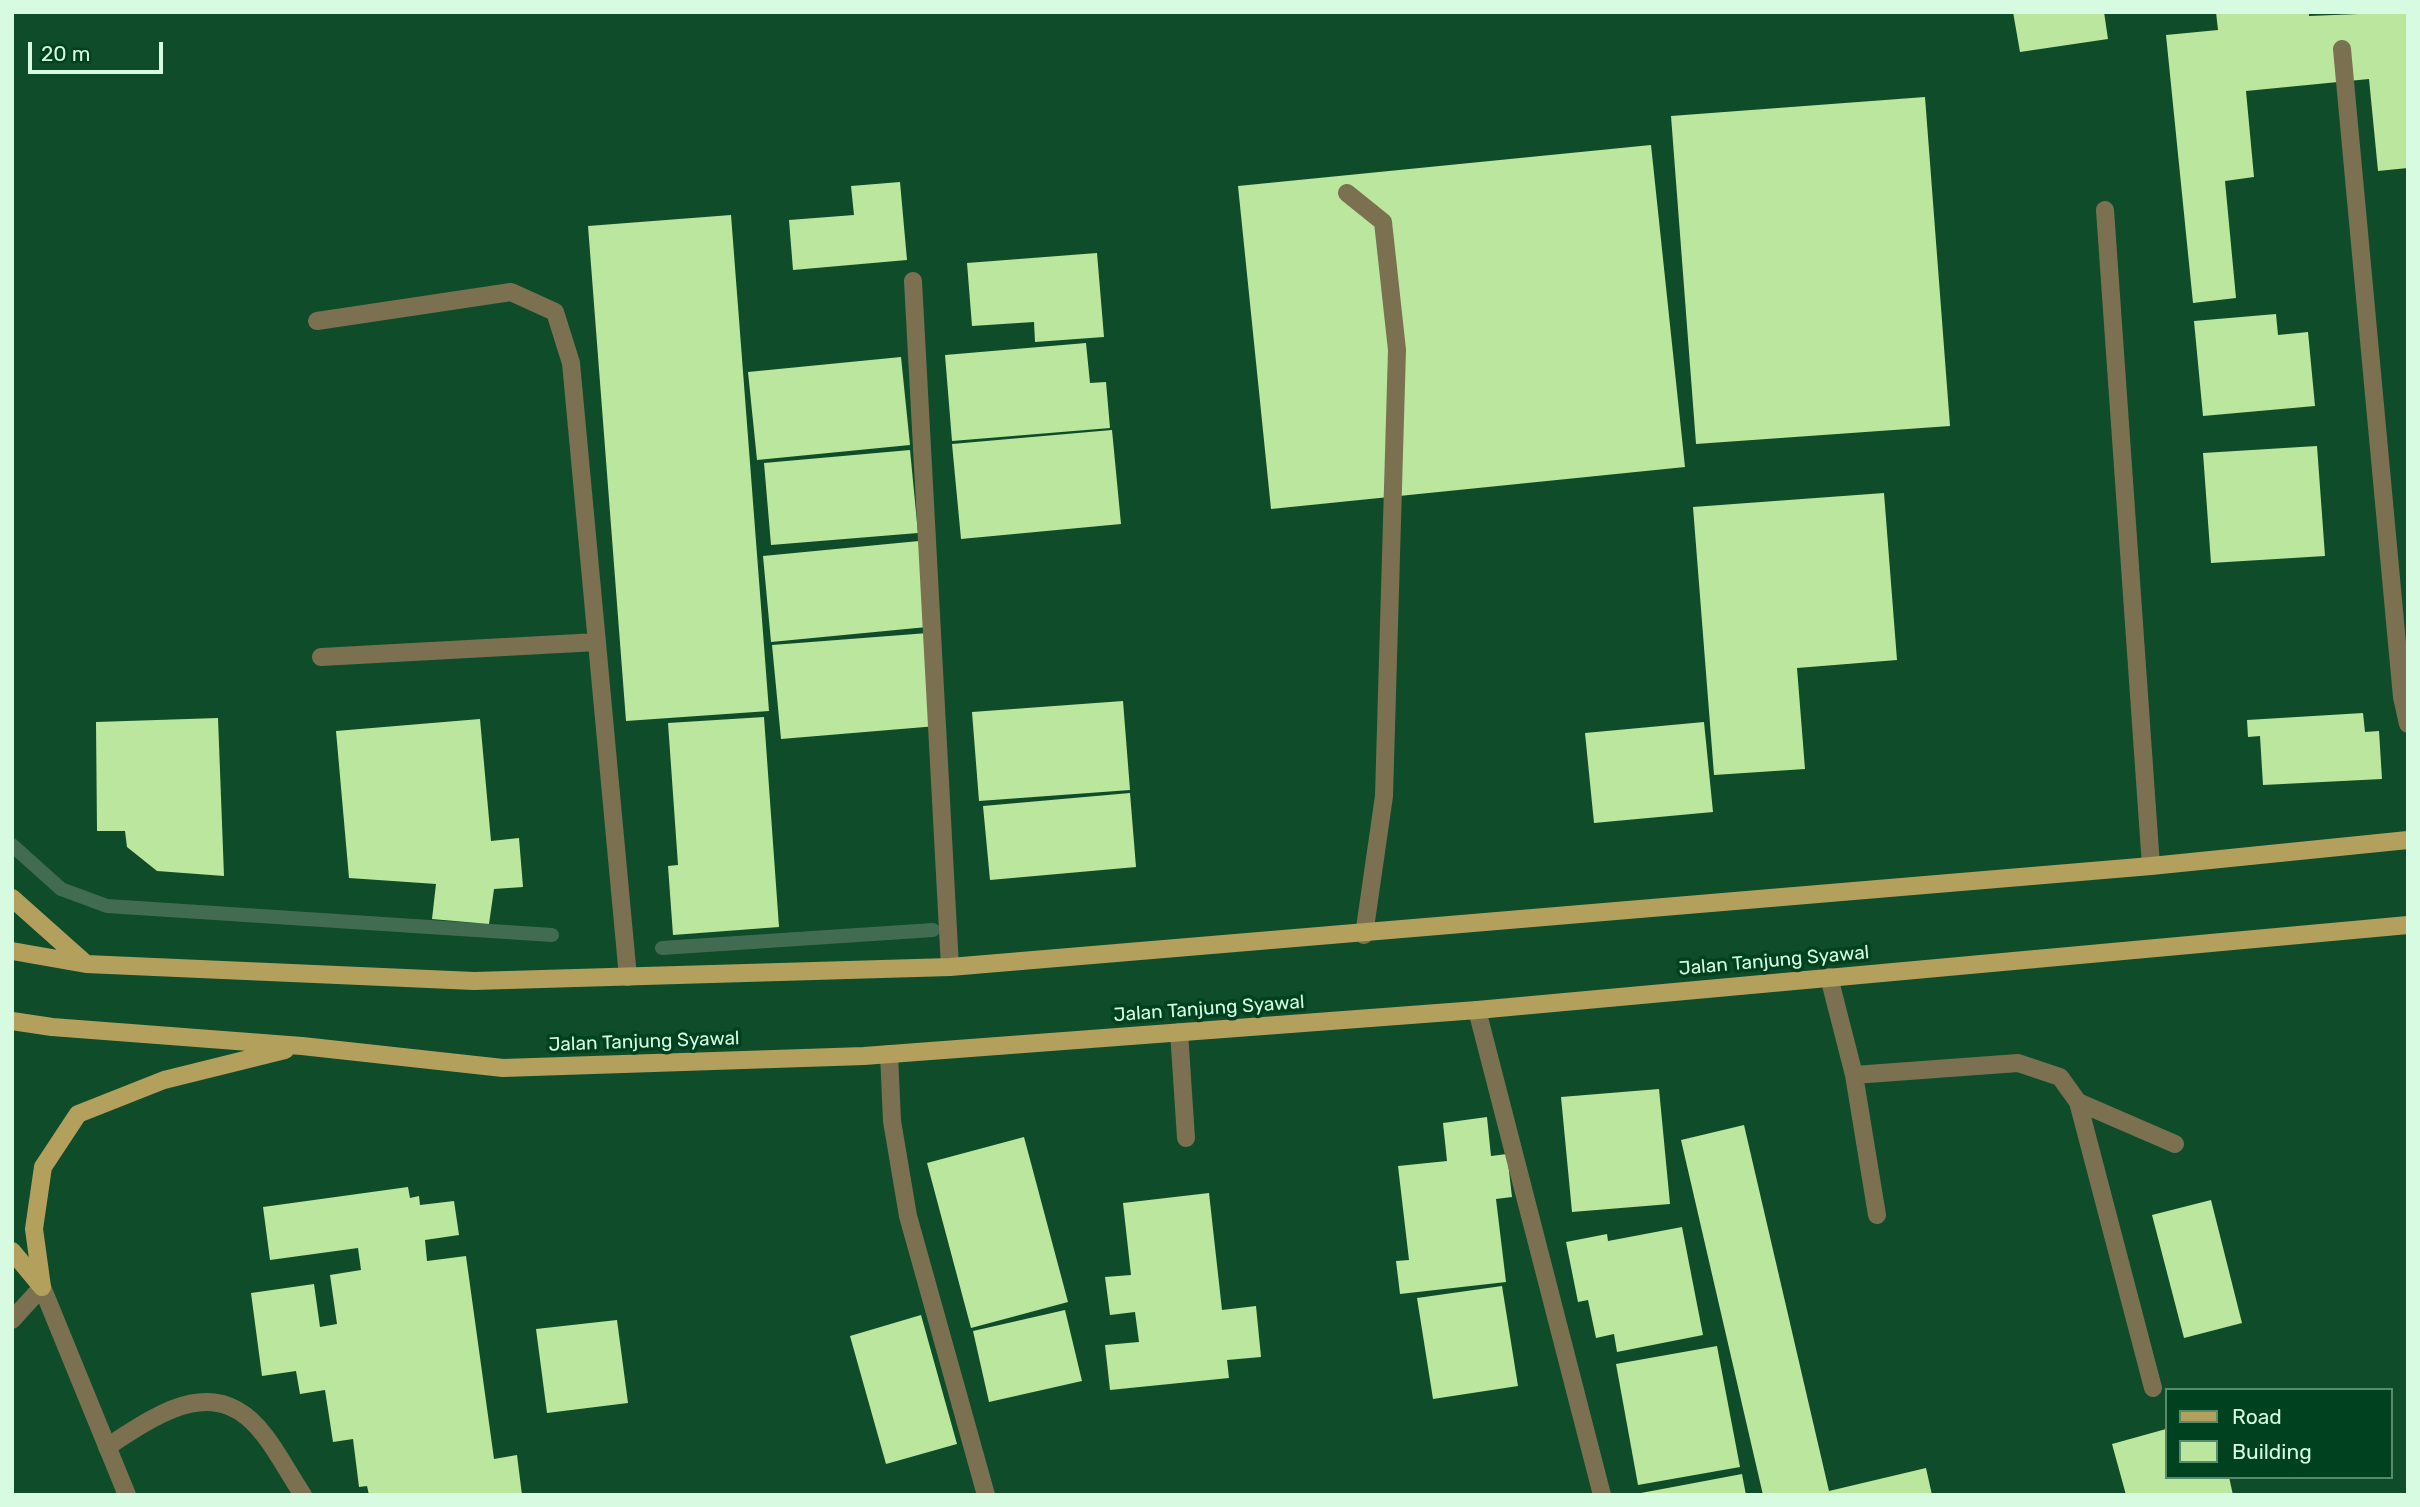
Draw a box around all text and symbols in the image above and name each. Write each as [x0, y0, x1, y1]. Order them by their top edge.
scale bar [32, 28, 166, 72]
text: 20 m [41, 41, 90, 66]
street label: Jalan Tanjung Syawal [1678, 941, 1870, 981]
street label: Jalan Tanjung Syawal [1113, 991, 1305, 1027]
street label: Jalan Tanjung Syawal [548, 1027, 740, 1057]
legend [2164, 1388, 2392, 1479]
text: Road [2232, 1404, 2282, 1429]
text: Building [2232, 1439, 2312, 1464]

